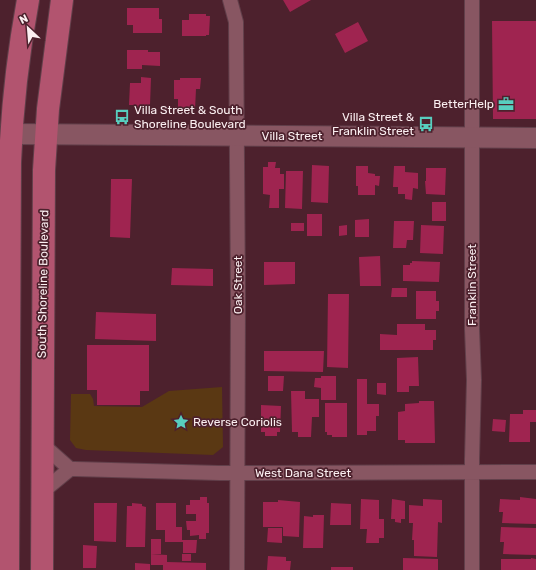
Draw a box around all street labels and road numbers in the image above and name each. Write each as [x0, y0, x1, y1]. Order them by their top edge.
street label: Villa Street [262, 129, 323, 143]
street label: South Shoreline Boulevard [35, 210, 51, 358]
street label: Franklin Street [465, 244, 479, 326]
street label: Oak Street [231, 255, 245, 314]
street label: West Dana Street [255, 466, 351, 480]

